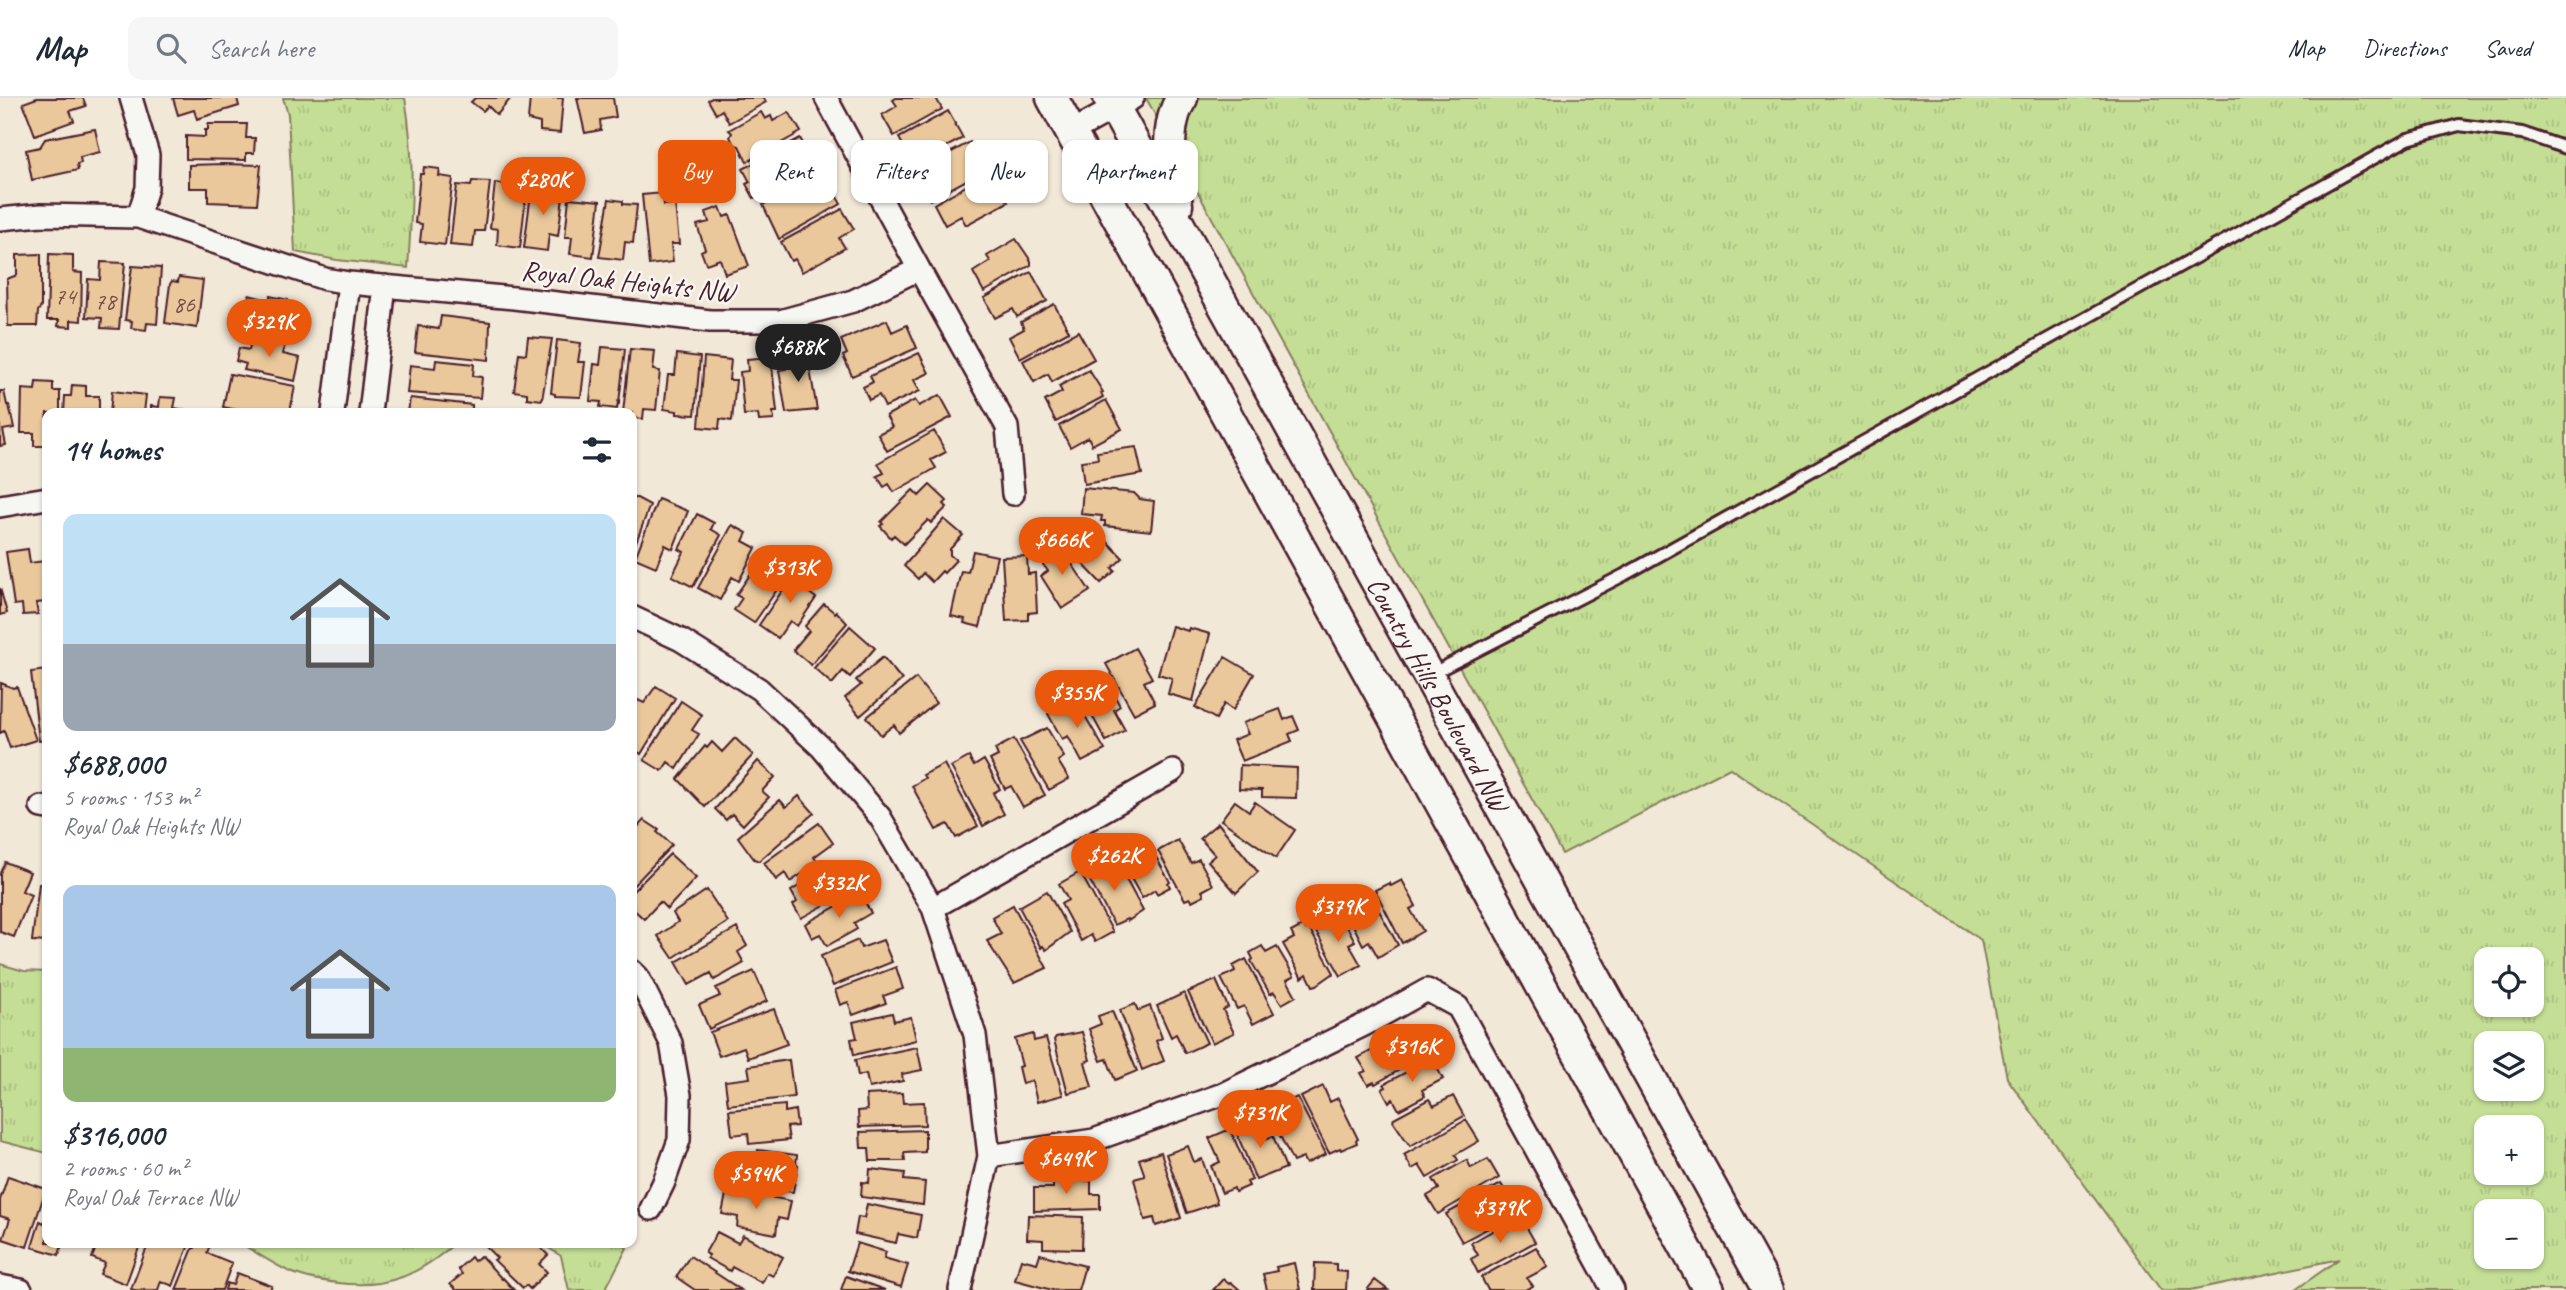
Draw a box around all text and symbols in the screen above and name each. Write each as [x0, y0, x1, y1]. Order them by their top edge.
search box [128, 17, 618, 80]
text: Map [35, 27, 86, 69]
icon: search [152, 29, 190, 67]
text: Search here [208, 32, 314, 65]
text: Map [2288, 33, 2325, 63]
text: Directions [2363, 33, 2446, 63]
text: Saved [2484, 33, 2531, 63]
chip: Buy [658, 140, 736, 203]
chip: Rent [750, 140, 837, 203]
chip: Filters [851, 140, 951, 203]
chip: New [965, 140, 1048, 203]
chip: Apartment [1062, 140, 1198, 203]
pin: $280K [494, 158, 592, 217]
text: $280K [516, 165, 570, 194]
street label: Royal Oak Heights NW [520, 252, 739, 310]
house number: 74 [54, 281, 78, 311]
house number: 78 [94, 286, 118, 316]
house number: 86 [173, 289, 196, 319]
pin: $329K [220, 300, 318, 359]
text: $329K [243, 307, 295, 336]
pin: $688K [749, 324, 847, 384]
text: $688K [771, 332, 825, 361]
text: 14 homes [63, 431, 161, 469]
icon: filters [578, 431, 616, 469]
pin: $666K [1013, 518, 1111, 577]
text: $666K [1035, 525, 1089, 554]
pin: $313K [741, 546, 839, 605]
text: $313K [763, 553, 817, 582]
icon: home [277, 560, 403, 686]
street label: Country Hills Boulevard NW [1360, 571, 1519, 820]
pin: $355K [1028, 670, 1126, 730]
text: $355K [1051, 678, 1103, 707]
text: $688,000 [63, 745, 164, 783]
text: 5 rooms · 153 m² [63, 783, 198, 812]
text: Royal Oak Heights NW [63, 812, 239, 841]
pin: $262K [1065, 834, 1163, 893]
text: $262K [1087, 841, 1141, 870]
pin: $332K [790, 860, 888, 920]
text: $332K [812, 868, 866, 897]
pin: $379K [1289, 884, 1387, 944]
text: $379K [1312, 892, 1364, 921]
icon: home [277, 931, 403, 1057]
map controls [2474, 947, 2544, 1269]
button: locate [2474, 947, 2544, 1017]
pin: $316K [1363, 1024, 1461, 1084]
button: layers [2474, 1031, 2544, 1101]
text: $316K [1385, 1032, 1439, 1061]
pin: $731K [1211, 1090, 1309, 1150]
text: $731K [1234, 1098, 1287, 1127]
button: + [2474, 1115, 2544, 1185]
text: $316,000 [63, 1116, 164, 1154]
pin: $649K [1017, 1136, 1115, 1196]
text: $649K [1039, 1144, 1093, 1173]
pin: $594K [707, 1152, 805, 1211]
text: 2 rooms · 60 m² [63, 1154, 187, 1183]
text: $594K [730, 1159, 782, 1188]
text: Royal Oak Terrace NW [63, 1183, 238, 1212]
pin: $379K [1451, 1186, 1549, 1245]
text: $379K [1474, 1193, 1526, 1222]
button: − [2474, 1199, 2544, 1269]

